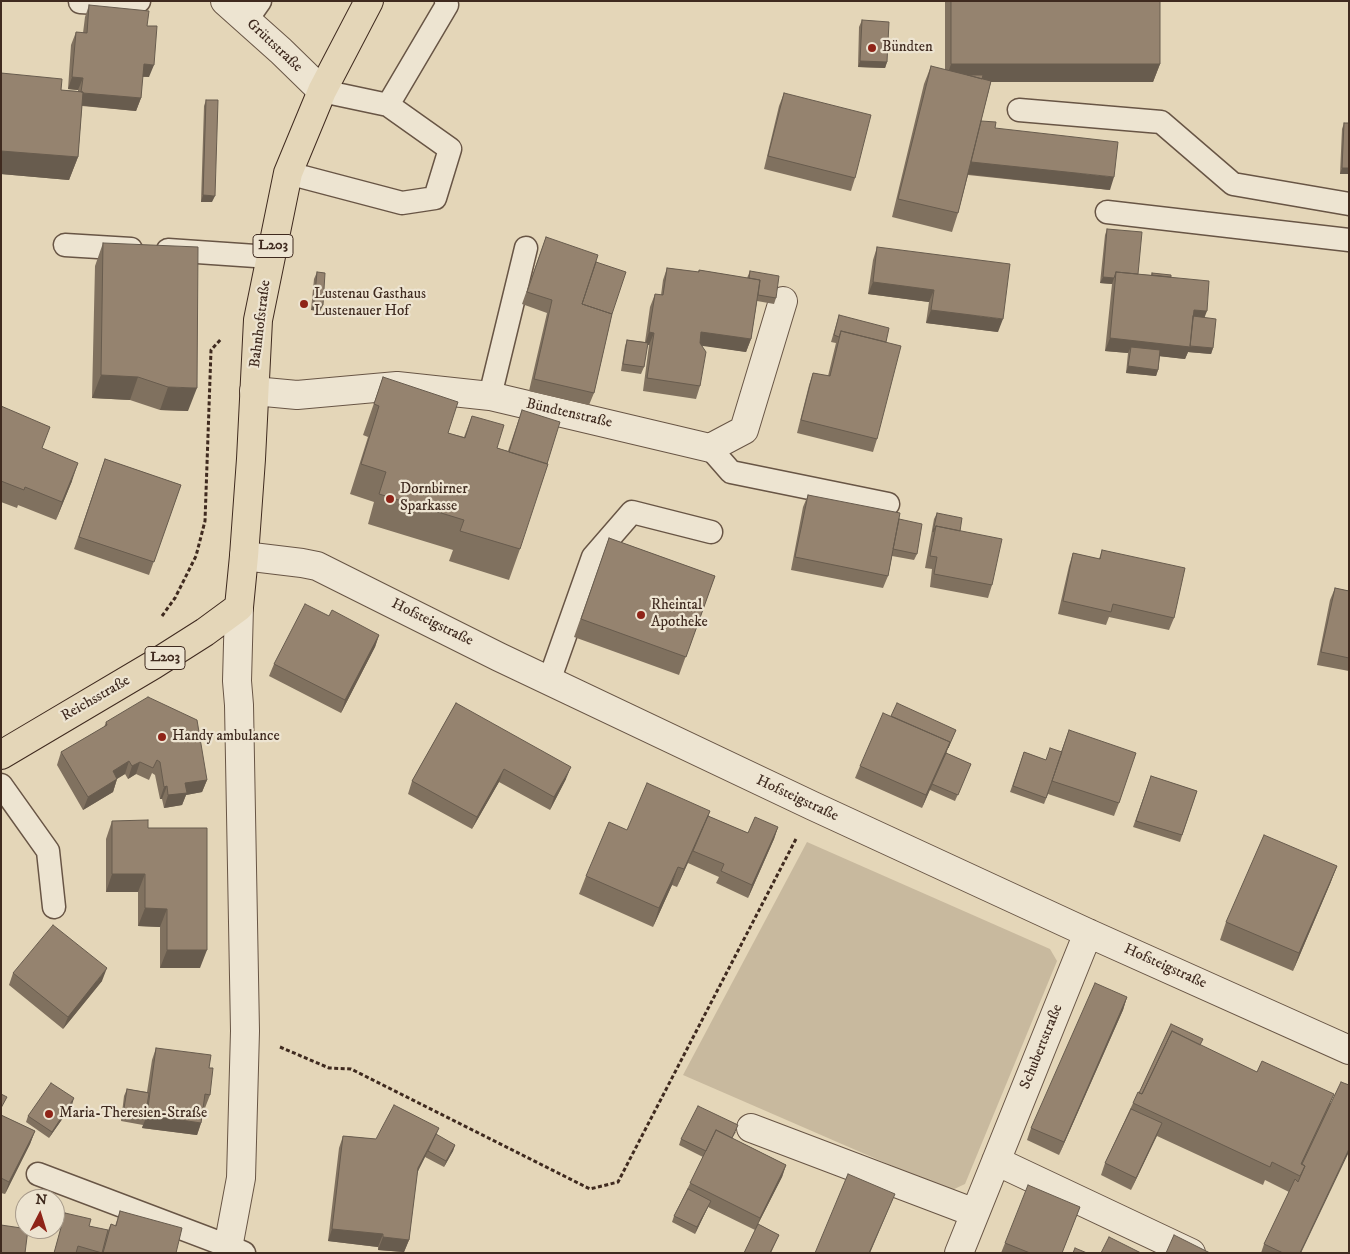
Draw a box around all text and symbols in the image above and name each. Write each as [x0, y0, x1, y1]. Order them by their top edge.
street label: Grüttstraße [242, 16, 306, 76]
place label: Bündten [882, 39, 933, 57]
marker: Bündten [866, 42, 878, 54]
road number: L203 [253, 235, 293, 258]
street label: Bahnhofstraße [247, 279, 275, 369]
place label: Lustenau Gasthaus Lustenauer Hof [314, 286, 426, 321]
marker: Lustenau Gasthaus Lustenauer Hof [298, 298, 310, 310]
street label: Bündtenstraße [524, 395, 614, 433]
place label: Dornbirner Sparkasse [400, 481, 468, 516]
marker: Dornbirner Sparkasse [384, 493, 396, 505]
street label: Hofsteigstraße [388, 595, 476, 651]
place label: Rheintal Apotheke [651, 597, 708, 632]
marker: Rheintal Apotheke [635, 609, 647, 621]
road number: L203 [145, 646, 185, 670]
street label: Reichsstraße [58, 672, 134, 726]
place label: Handy ambulance [172, 728, 280, 746]
marker: Handy ambulance [156, 731, 168, 743]
street label: Hofsteigstraße [753, 772, 841, 826]
street label: Hofsteigstraße [1121, 941, 1209, 993]
street label: Schubertstraße [1017, 1002, 1067, 1092]
place label: Maria-Theresien-Straße [59, 1105, 207, 1123]
marker: Maria-Theresien-Straße [43, 1108, 55, 1120]
north arrow [15, 1189, 65, 1239]
text: N [35, 1191, 48, 1210]

